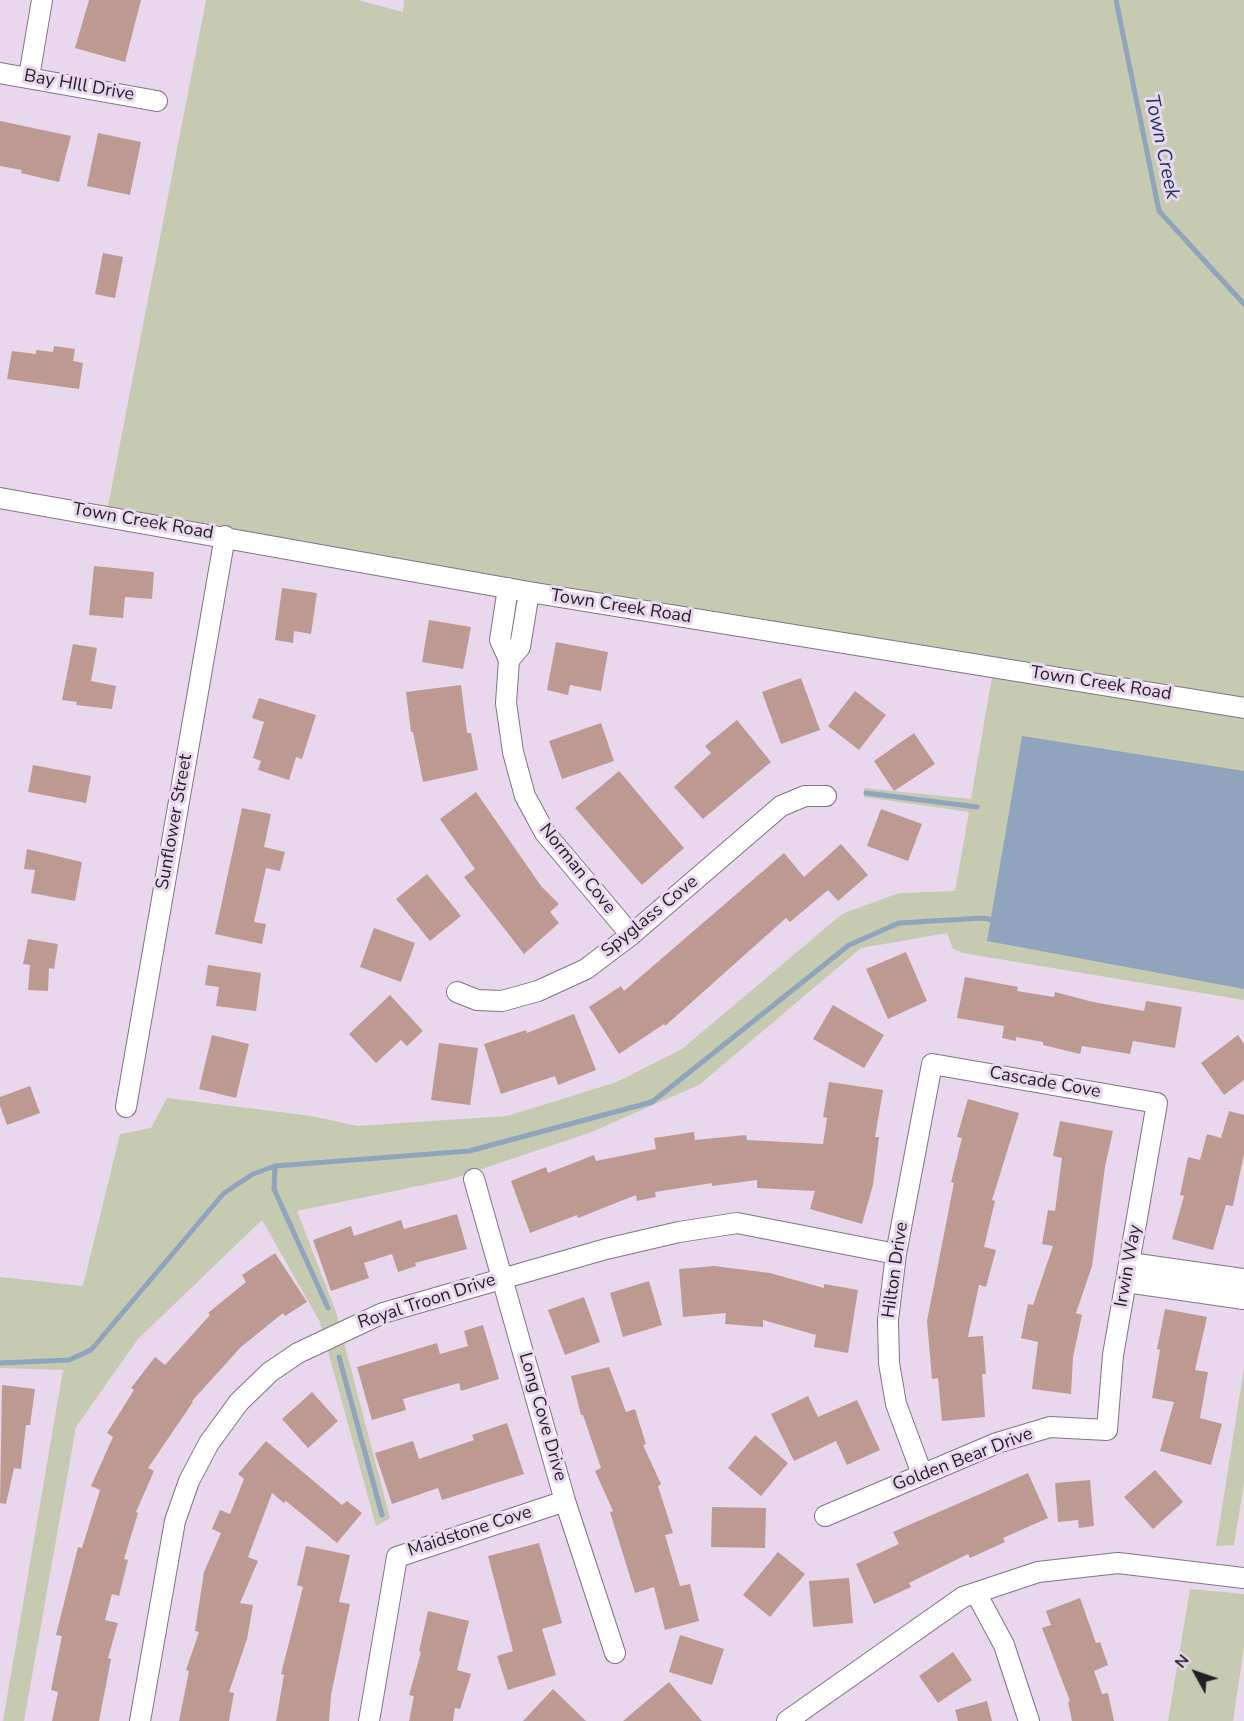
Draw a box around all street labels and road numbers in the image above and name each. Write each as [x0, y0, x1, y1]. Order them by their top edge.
street label: Bay HIll Drive [22, 66, 136, 106]
street label: Town Creek Road [71, 499, 215, 545]
street label: Town Creek Road [549, 585, 693, 629]
street label: Town Creek Road [1029, 662, 1173, 706]
street label: Sunflower Street [152, 753, 198, 891]
street label: Norman Cove [534, 820, 620, 918]
street label: Spyglass Cove [597, 871, 703, 963]
street label: Cascade Cove [988, 1063, 1102, 1103]
street label: Hilton Drive [879, 1221, 913, 1319]
street label: Irwin Way [1111, 1223, 1147, 1309]
street label: Royal Troon Drive [355, 1270, 499, 1334]
street label: Long Cove Drive [513, 1350, 571, 1484]
street label: Golden Bear Drive [890, 1423, 1036, 1497]
street label: Maidstone Cove [405, 1502, 535, 1562]

